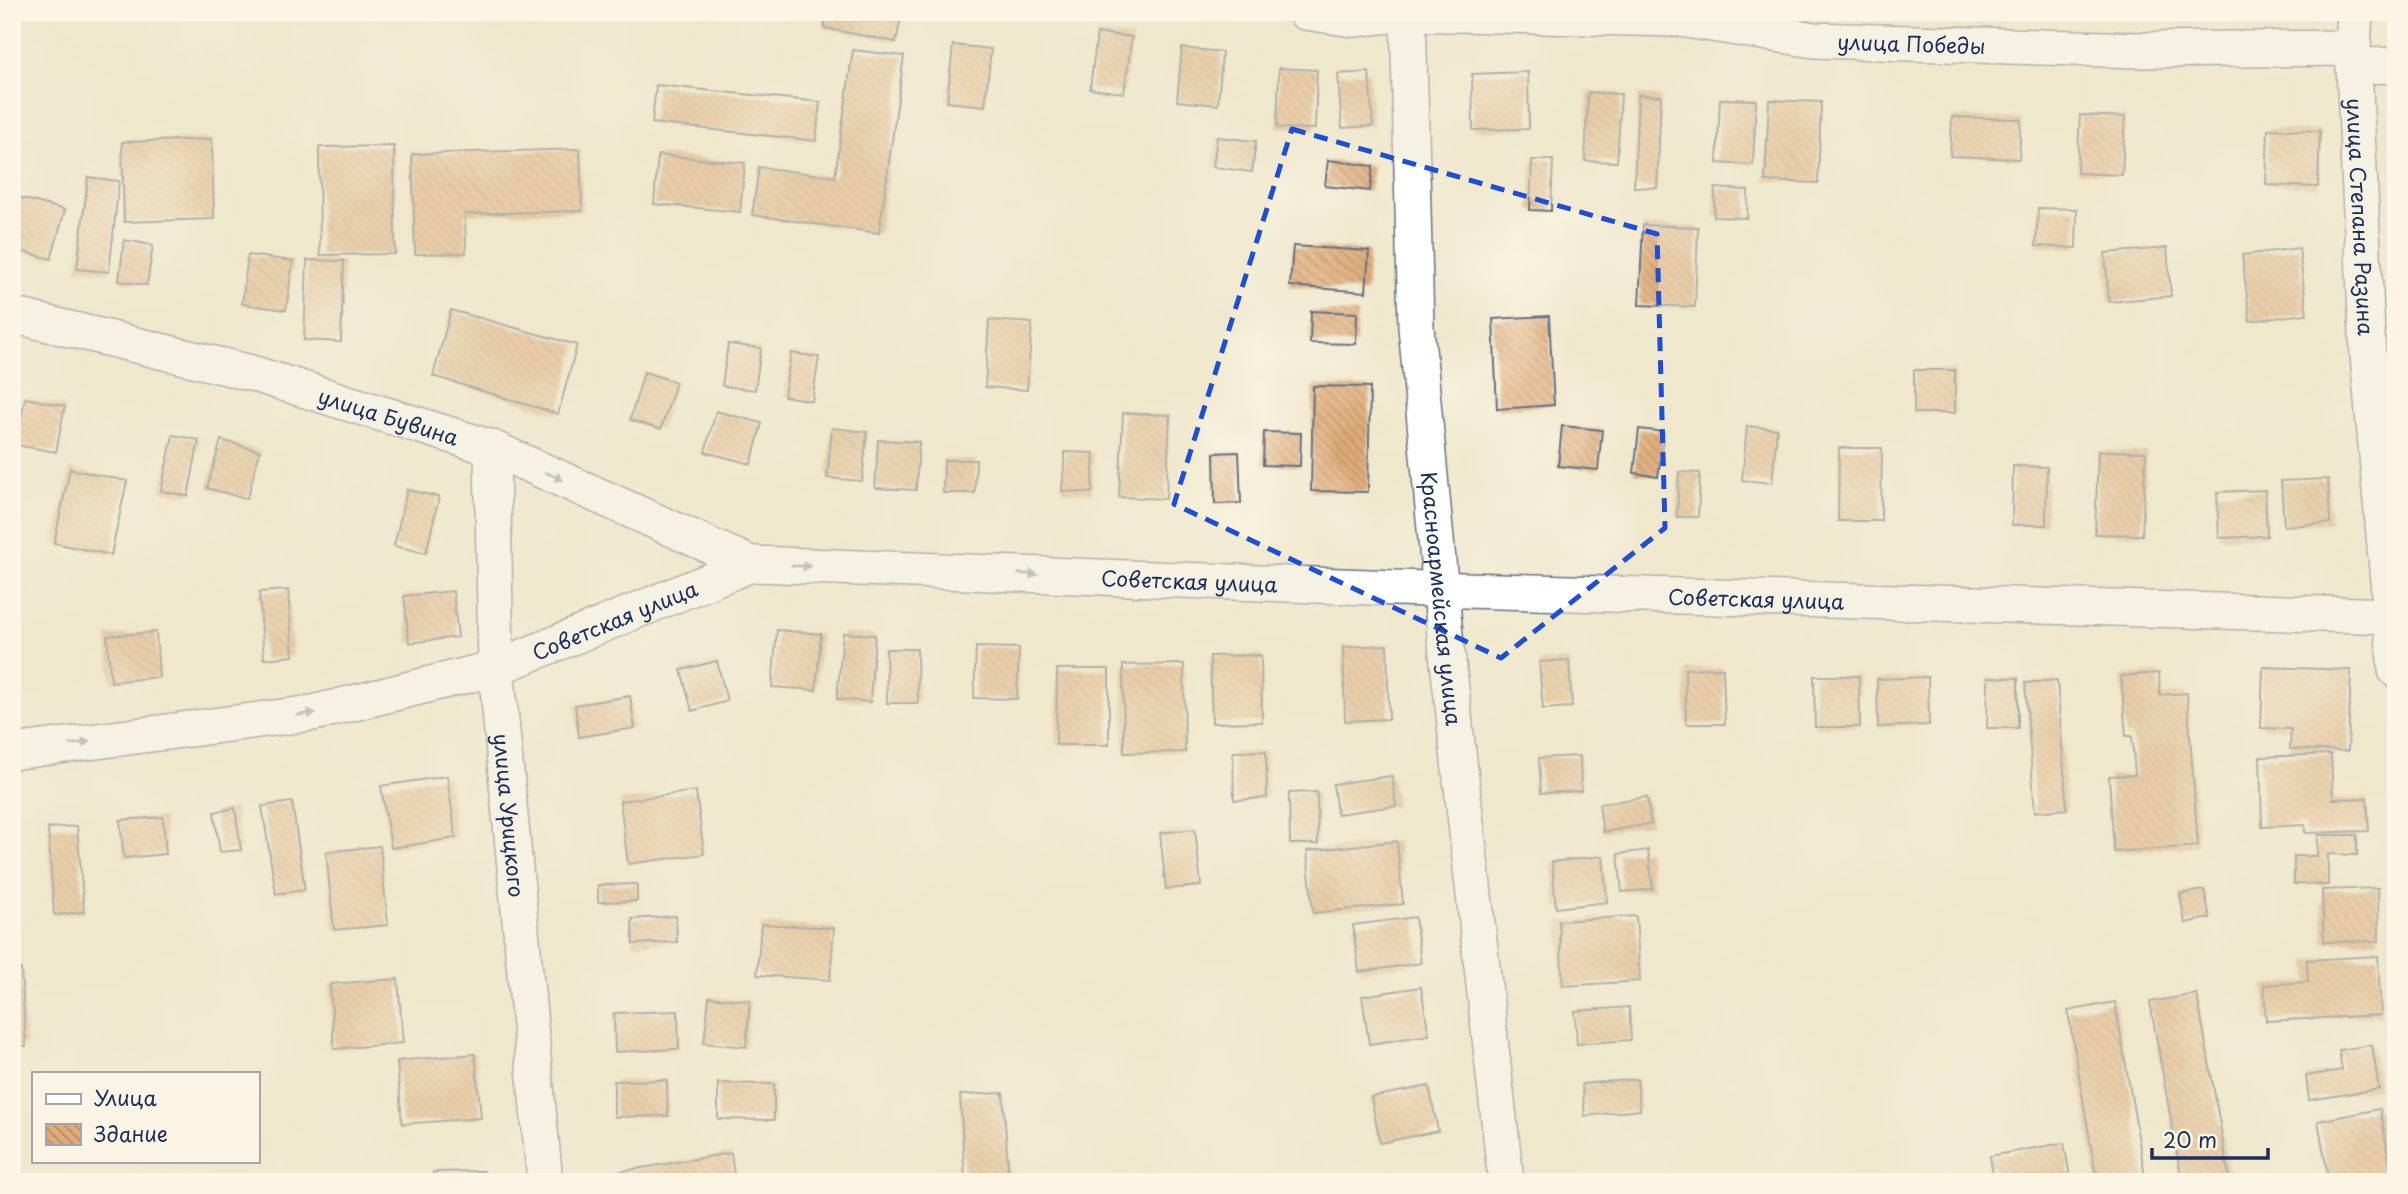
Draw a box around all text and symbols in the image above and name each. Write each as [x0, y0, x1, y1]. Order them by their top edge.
street label: улица Победы [1837, 25, 1986, 61]
street label: улица Степана Разина [2339, 97, 2383, 337]
street label: улица Бувина [314, 379, 464, 453]
one-way arrow [544, 470, 564, 482]
street label: Красноармейская улица [1414, 470, 1471, 728]
one-way arrow [790, 560, 812, 571]
street label: Советская улица [1101, 561, 1279, 600]
one-way arrow [1018, 569, 1040, 580]
street label: Советская улица [527, 571, 703, 668]
street label: Советская улица [1667, 580, 1845, 617]
one-way arrow [295, 708, 317, 719]
street label: улица Урицкого [486, 732, 534, 899]
one-way arrow [69, 737, 91, 748]
legend [32, 1072, 259, 1162]
text: Улица [94, 1081, 157, 1113]
text: Здание [94, 1117, 168, 1149]
scale bar [2152, 1117, 2268, 1161]
text: 20 m [2163, 1123, 2217, 1155]

